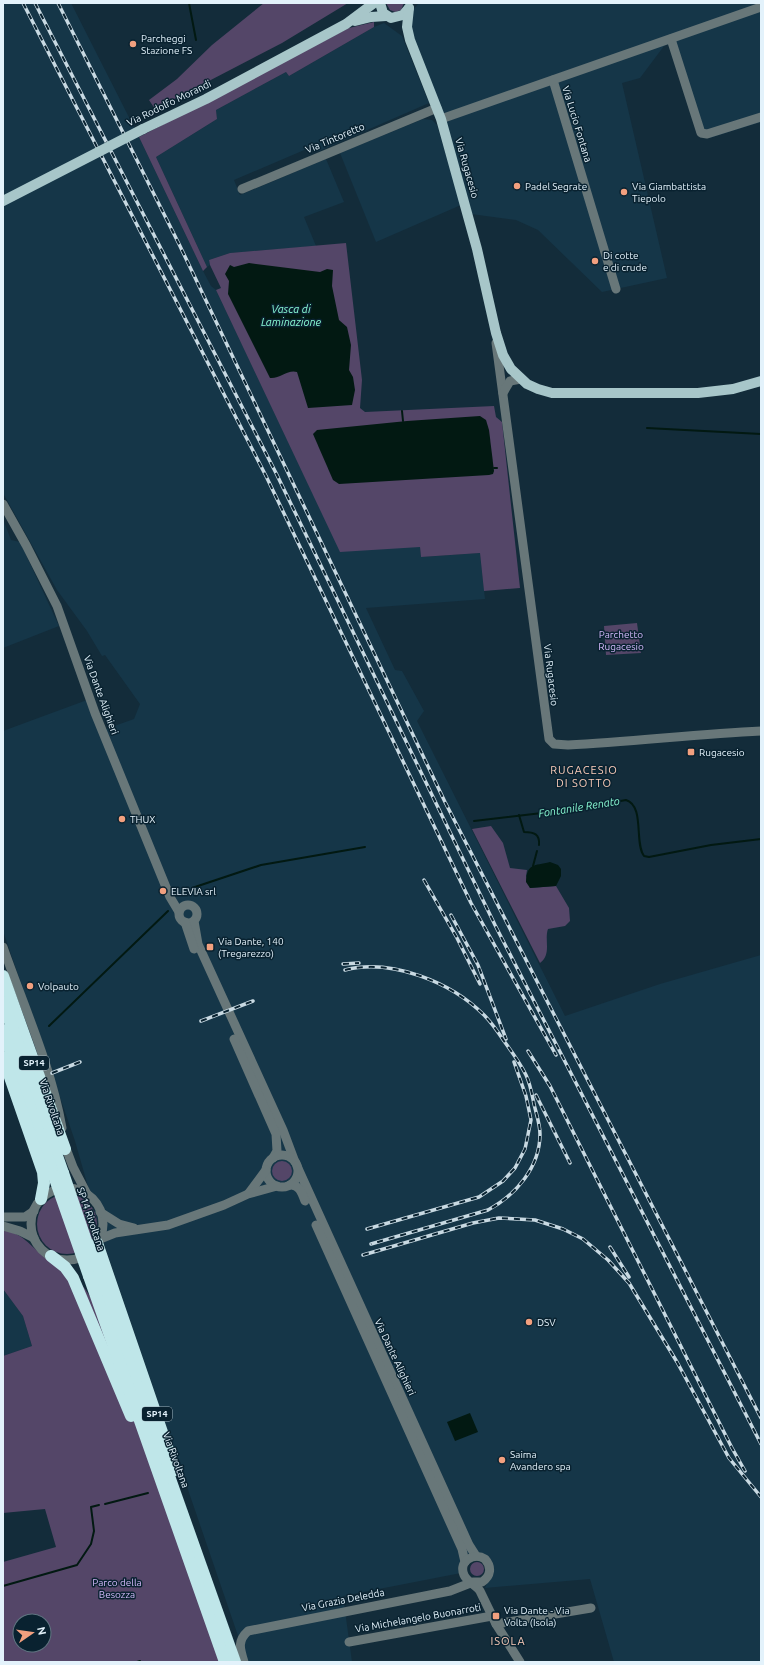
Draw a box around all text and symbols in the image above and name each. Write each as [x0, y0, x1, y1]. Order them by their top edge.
place label: Parcheggi Stazione FS [141, 33, 192, 56]
marker: Parcheggi Stazione FS [128, 39, 138, 49]
street label: Via Rodolfo Morandi [125, 78, 213, 128]
street label: Via Lucio Fontana [560, 84, 594, 164]
street label: Via Tintoretto [304, 121, 366, 155]
street label: Via Rugacesio [453, 137, 481, 200]
marker: Padel Segrate [512, 181, 522, 191]
place label: Padel Segrate [525, 181, 587, 192]
place label: Via Giambattista Tiepolo [632, 181, 706, 204]
marker: Via Giambattista Tiepolo [619, 187, 629, 197]
place label: Di cotte e di crude [603, 250, 647, 273]
marker: Di cotte e di crude [590, 256, 600, 266]
water label: Vasca di Laminazione [261, 303, 322, 328]
park label: Parchetto Rugacesio [598, 629, 644, 652]
street label: Via Rugacesio [542, 643, 560, 707]
street label: Via Dante Alighieri [82, 654, 120, 736]
marker: Rugacesio [686, 747, 696, 757]
place label: Rugacesio [699, 747, 745, 758]
district label: RUGACESIO DI SOTTO [550, 764, 618, 789]
water label: Fontanile Renato [537, 795, 621, 819]
marker: THUX [117, 814, 127, 824]
place label: THUX [130, 814, 156, 825]
marker: ELEVIA srl [158, 886, 168, 896]
place label: ELEVIA srl [171, 886, 216, 897]
place label: Via Dante, 140 (Tregarezzo) [218, 936, 284, 959]
marker: Via Dante, 140 (Tregarezzo) [205, 942, 215, 952]
marker: Volpauto [25, 981, 35, 991]
place label: Volpauto [38, 981, 79, 992]
road number: SP14 [19, 1056, 49, 1070]
street label: Via Rivoltana [37, 1078, 67, 1136]
street label: SP14 Rivoltana [75, 1186, 107, 1252]
street label: Via Dante Alighieri [372, 1317, 418, 1397]
marker: DSV [524, 1317, 534, 1327]
place label: DSV [537, 1317, 556, 1328]
road number: SP14 [142, 1407, 172, 1421]
street label: Via Rivoltana [161, 1431, 191, 1489]
place label: Saima Avandero spa [510, 1449, 571, 1472]
marker: Saima Avandero spa [497, 1455, 507, 1465]
park label: Parco della Besozza [92, 1577, 142, 1600]
street label: Via Grazia Deledda [301, 1587, 385, 1613]
street label: Via Michelangelo Buonarroti [354, 1602, 482, 1634]
place label: Via Dante - Via Volta (Isola) [504, 1605, 570, 1628]
marker: Via Dante - Via Volta (Isola) [491, 1611, 501, 1621]
north arrow [12, 1613, 52, 1653]
text: N [35, 1625, 49, 1636]
district label: ISOLA [490, 1635, 526, 1647]

